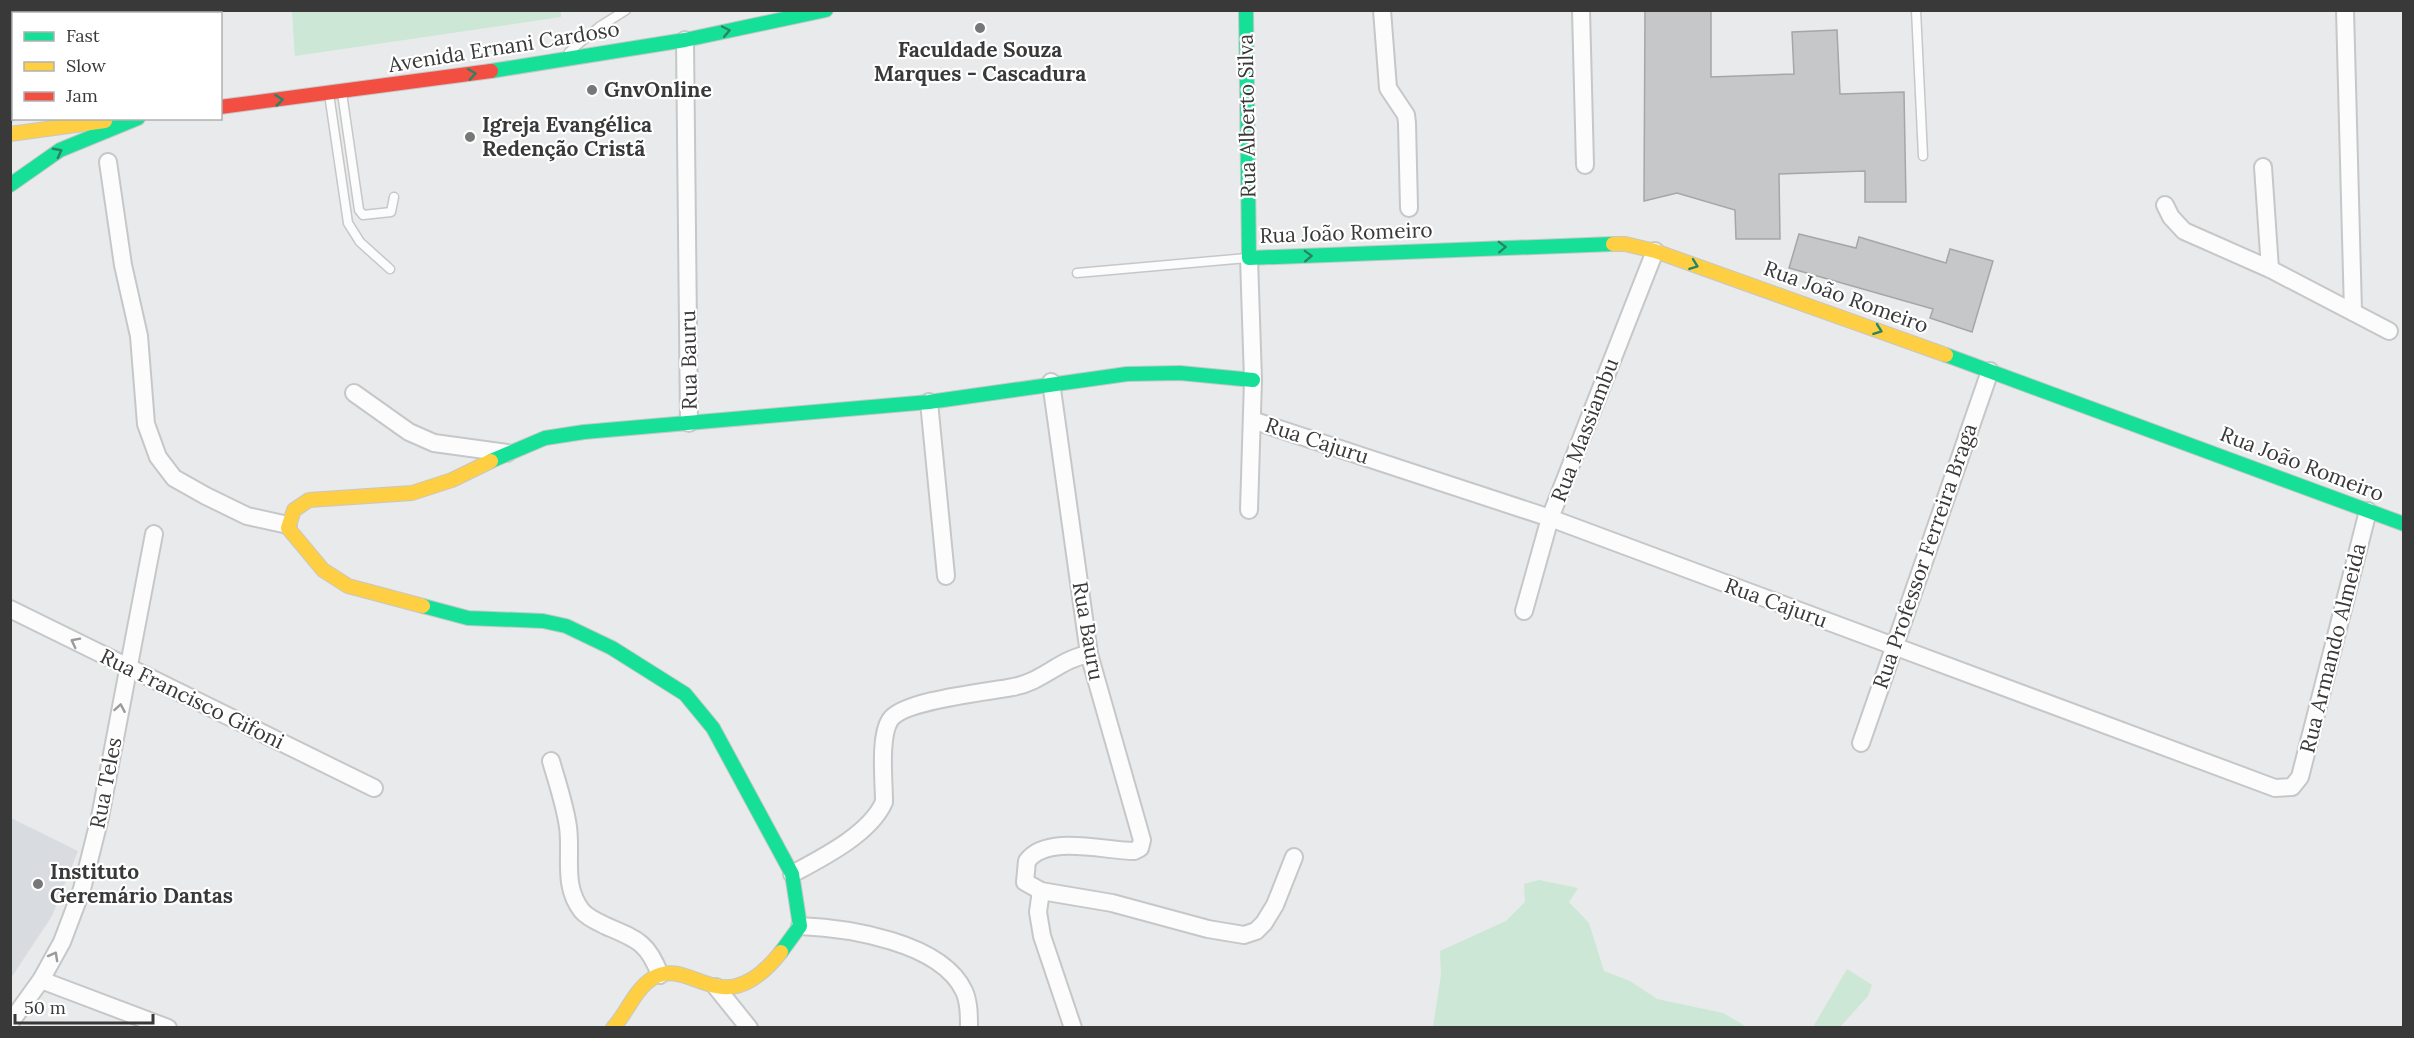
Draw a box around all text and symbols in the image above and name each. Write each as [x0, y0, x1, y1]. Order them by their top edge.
legend [12, 12, 222, 120]
street label: Avenida Ernani Cardoso [386, 15, 621, 78]
marker: Faculdade Souza Marques - Cascadura [973, 21, 987, 35]
text: Fast [66, 24, 100, 47]
one-way arrow [721, 26, 731, 39]
street label: Rua Alberto Silva [1232, 33, 1261, 198]
place label: Faculdade Souza Marques - Cascadura [874, 36, 1086, 87]
text: Slow [66, 54, 106, 77]
one-way arrow [467, 69, 476, 81]
place label: GnvOnline [604, 76, 712, 103]
marker: GnvOnline [585, 83, 599, 97]
text: Jam [65, 84, 98, 107]
one-way arrow [274, 94, 283, 107]
place label: Igreja Evangélica Redenção Cristã [482, 111, 652, 162]
marker: Igreja Evangélica Redenção Cristã [463, 130, 477, 144]
one-way arrow [52, 148, 63, 159]
street label: Rua João Romeiro [1259, 216, 1433, 249]
one-way arrow [1498, 241, 1507, 253]
one-way arrow [1303, 249, 1312, 262]
street label: Rua João Romeiro [1760, 254, 1932, 339]
one-way arrow [1688, 258, 1699, 271]
street label: Rua Bauru [674, 310, 703, 410]
one-way arrow [1872, 323, 1883, 336]
street label: Rua Massiambu [1545, 354, 1624, 506]
street label: Rua Cajuru [1262, 411, 1372, 470]
street label: Rua Professor Ferreira Braga [1866, 419, 1983, 692]
street label: Rua João Romeiro [2216, 420, 2388, 507]
street label: Rua Armando Almeida [2293, 540, 2372, 756]
street label: Rua Cajuru [1721, 572, 1831, 634]
street label: Rua Bauru [1067, 579, 1110, 683]
one-way arrow [71, 638, 81, 649]
street label: Rua Francisco Gifoni [96, 642, 289, 755]
one-way arrow [113, 703, 126, 713]
street label: Rua Teles [83, 735, 128, 831]
place label: Instituto Geremário Dantas [50, 858, 233, 909]
marker: Instituto Geremário Dantas [31, 877, 45, 891]
one-way arrow [47, 952, 58, 962]
scale bar [15, 987, 153, 1025]
text: 50 m [24, 996, 66, 1019]

